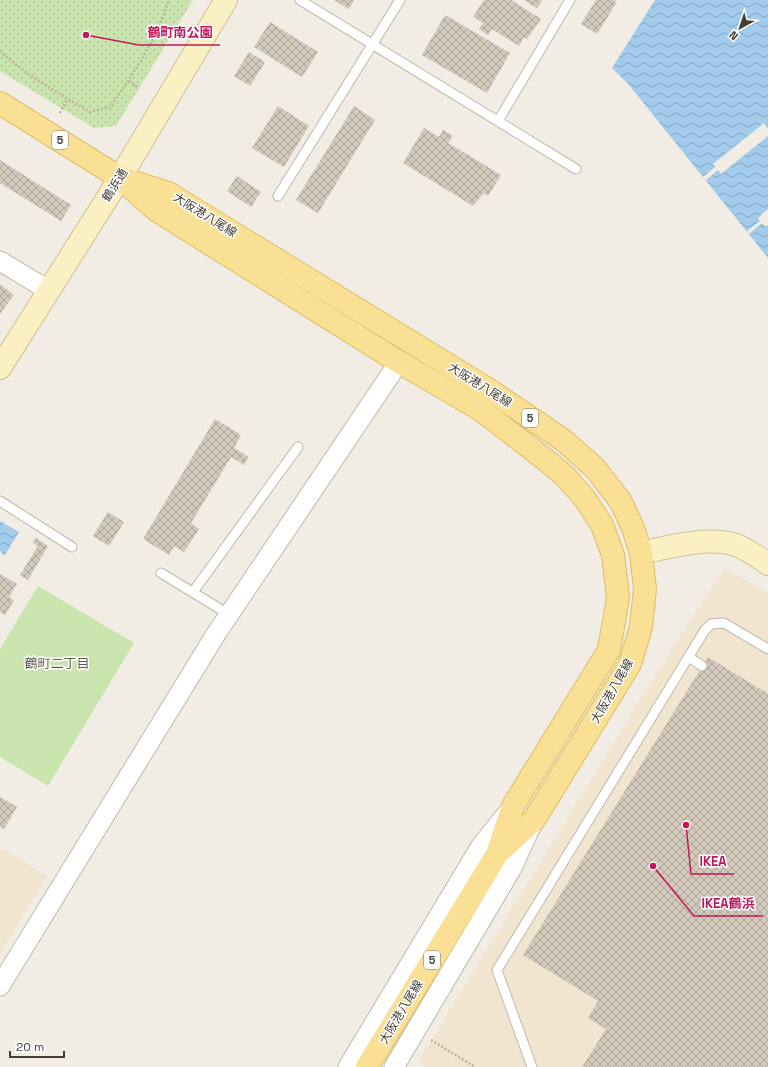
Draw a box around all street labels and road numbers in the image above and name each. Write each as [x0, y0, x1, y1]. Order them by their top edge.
road number: 5 [52, 131, 68, 149]
street label: 鶴浜通 [99, 165, 131, 205]
street label: 大阪港八尾線 [170, 189, 240, 241]
street label: 大阪港八尾線 [445, 359, 515, 411]
road number: 5 [522, 409, 538, 427]
street label: 大阪港八尾線 [587, 656, 637, 726]
road number: 5 [424, 951, 440, 969]
street label: 大阪港八尾線 [376, 977, 426, 1047]

